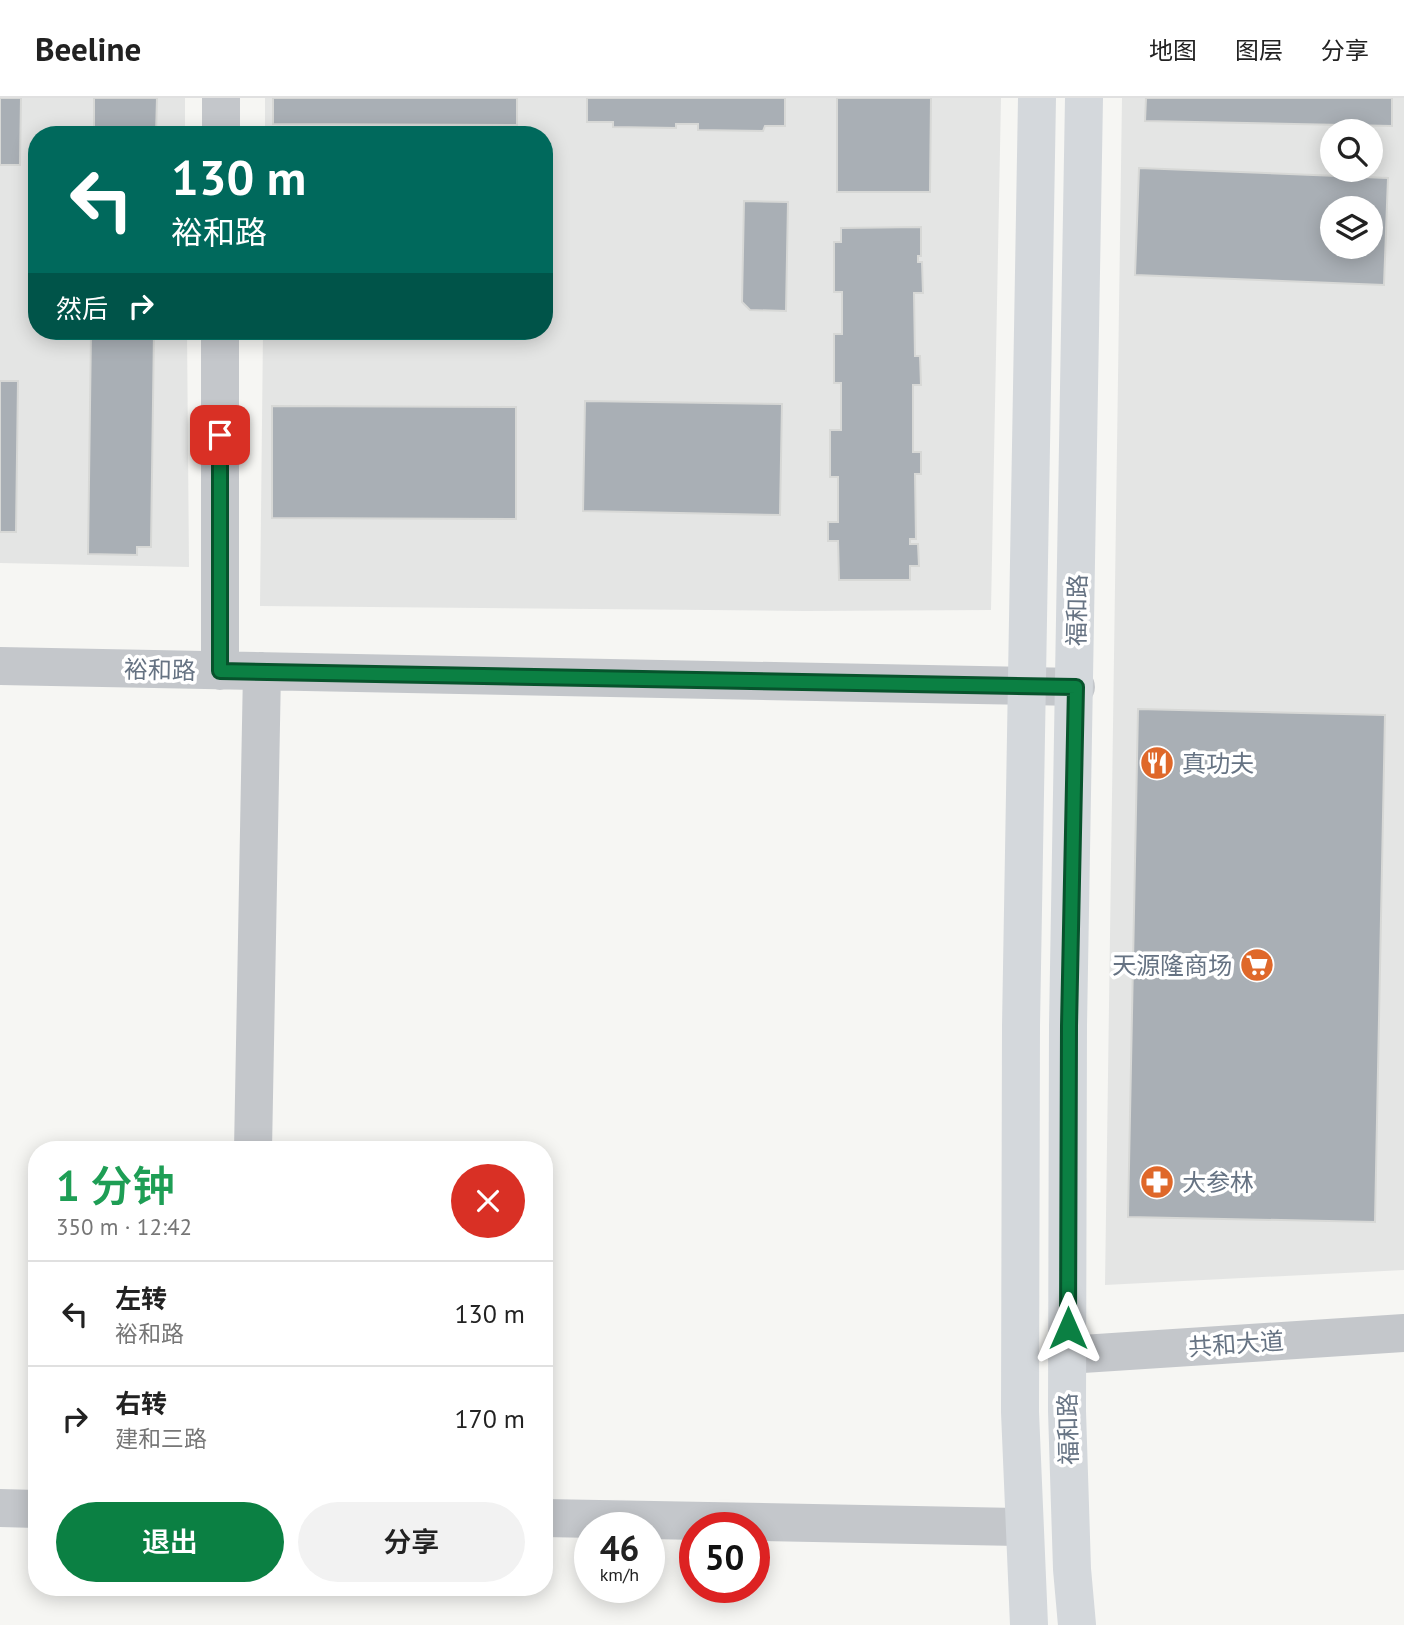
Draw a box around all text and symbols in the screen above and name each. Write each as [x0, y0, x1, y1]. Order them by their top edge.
text: Beeline [35, 27, 141, 70]
text: 地图 [1149, 35, 1197, 66]
text: 图层 [1235, 35, 1283, 66]
text: 分享 [1321, 35, 1369, 66]
map controls [1320, 119, 1383, 259]
button: search [1320, 119, 1383, 182]
text: 130 m [171, 145, 306, 209]
icon: left [56, 154, 147, 245]
button: layers [1320, 196, 1383, 259]
text: 裕和路 [171, 211, 267, 253]
icon: right [122, 287, 160, 325]
text: 然后 [56, 292, 108, 325]
pin [190, 405, 250, 465]
icon: arrive [201, 416, 239, 454]
street label: 福和路 [1061, 574, 1093, 646]
street label: 裕和路 [124, 654, 196, 686]
restaurant icon: 真功夫 [1138, 744, 1176, 782]
place label: 真功夫 [1182, 748, 1254, 779]
supermarket icon: 天源隆商场 [1238, 946, 1276, 984]
place label: 天源隆商场 [1112, 950, 1232, 981]
text: 1 分钟 [56, 1158, 174, 1213]
pharmacy icon: 大参林 [1138, 1163, 1176, 1201]
button: close [451, 1164, 525, 1238]
place label: 大参林 [1182, 1167, 1254, 1198]
text: 350 m · 12:42 [56, 1212, 192, 1241]
text: 左转 [115, 1282, 167, 1315]
position arrow [1031, 1291, 1105, 1365]
icon: left [56, 1295, 94, 1333]
text: 130 m [454, 1297, 525, 1330]
text: 裕和路 [115, 1319, 184, 1348]
street label: 共和大道 [1187, 1325, 1285, 1363]
text: 右转 [115, 1387, 167, 1420]
street label: 福和路 [1052, 1393, 1084, 1465]
icon: right [56, 1400, 94, 1438]
text: 170 m [454, 1402, 525, 1435]
text: 建和三路 [115, 1424, 207, 1453]
button: 退出 [56, 1502, 284, 1582]
button: 分享 [298, 1502, 525, 1582]
speed limit sign: 50 [679, 1512, 770, 1603]
text: 46 [600, 1525, 639, 1571]
text: km/h [600, 1563, 639, 1586]

